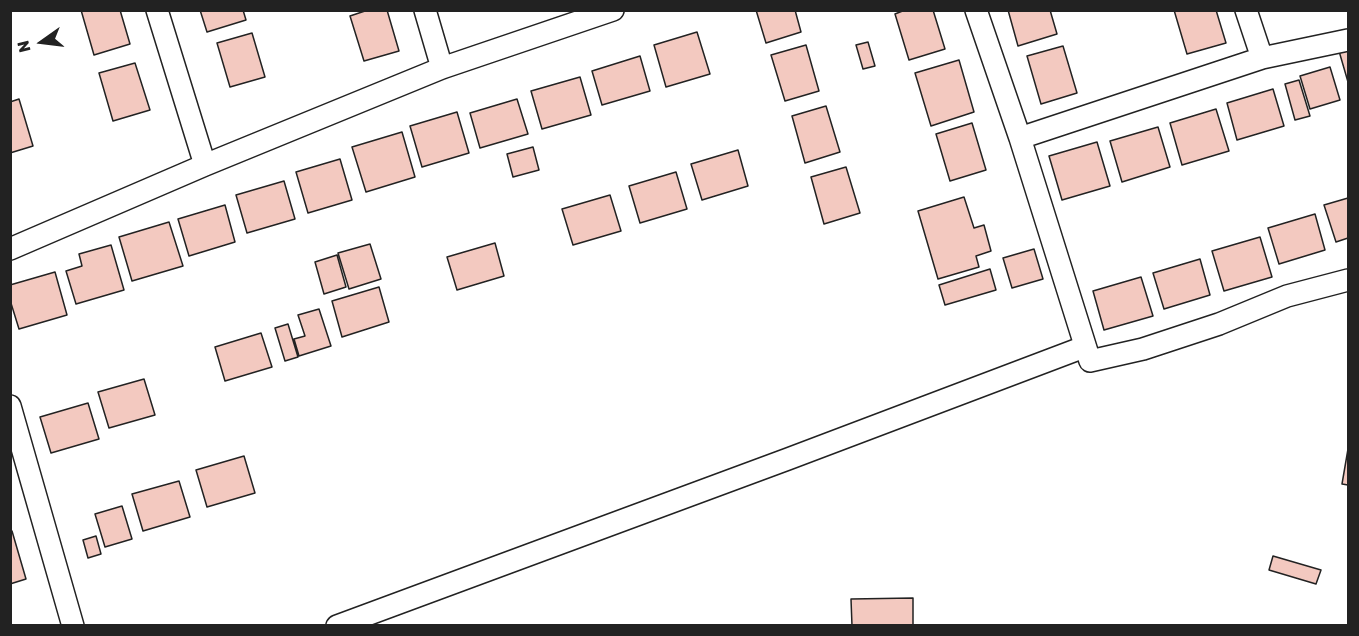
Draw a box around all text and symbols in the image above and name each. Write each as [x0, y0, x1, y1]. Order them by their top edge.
north arrow [12, 12, 72, 72]
text: N [13, 39, 35, 54]

